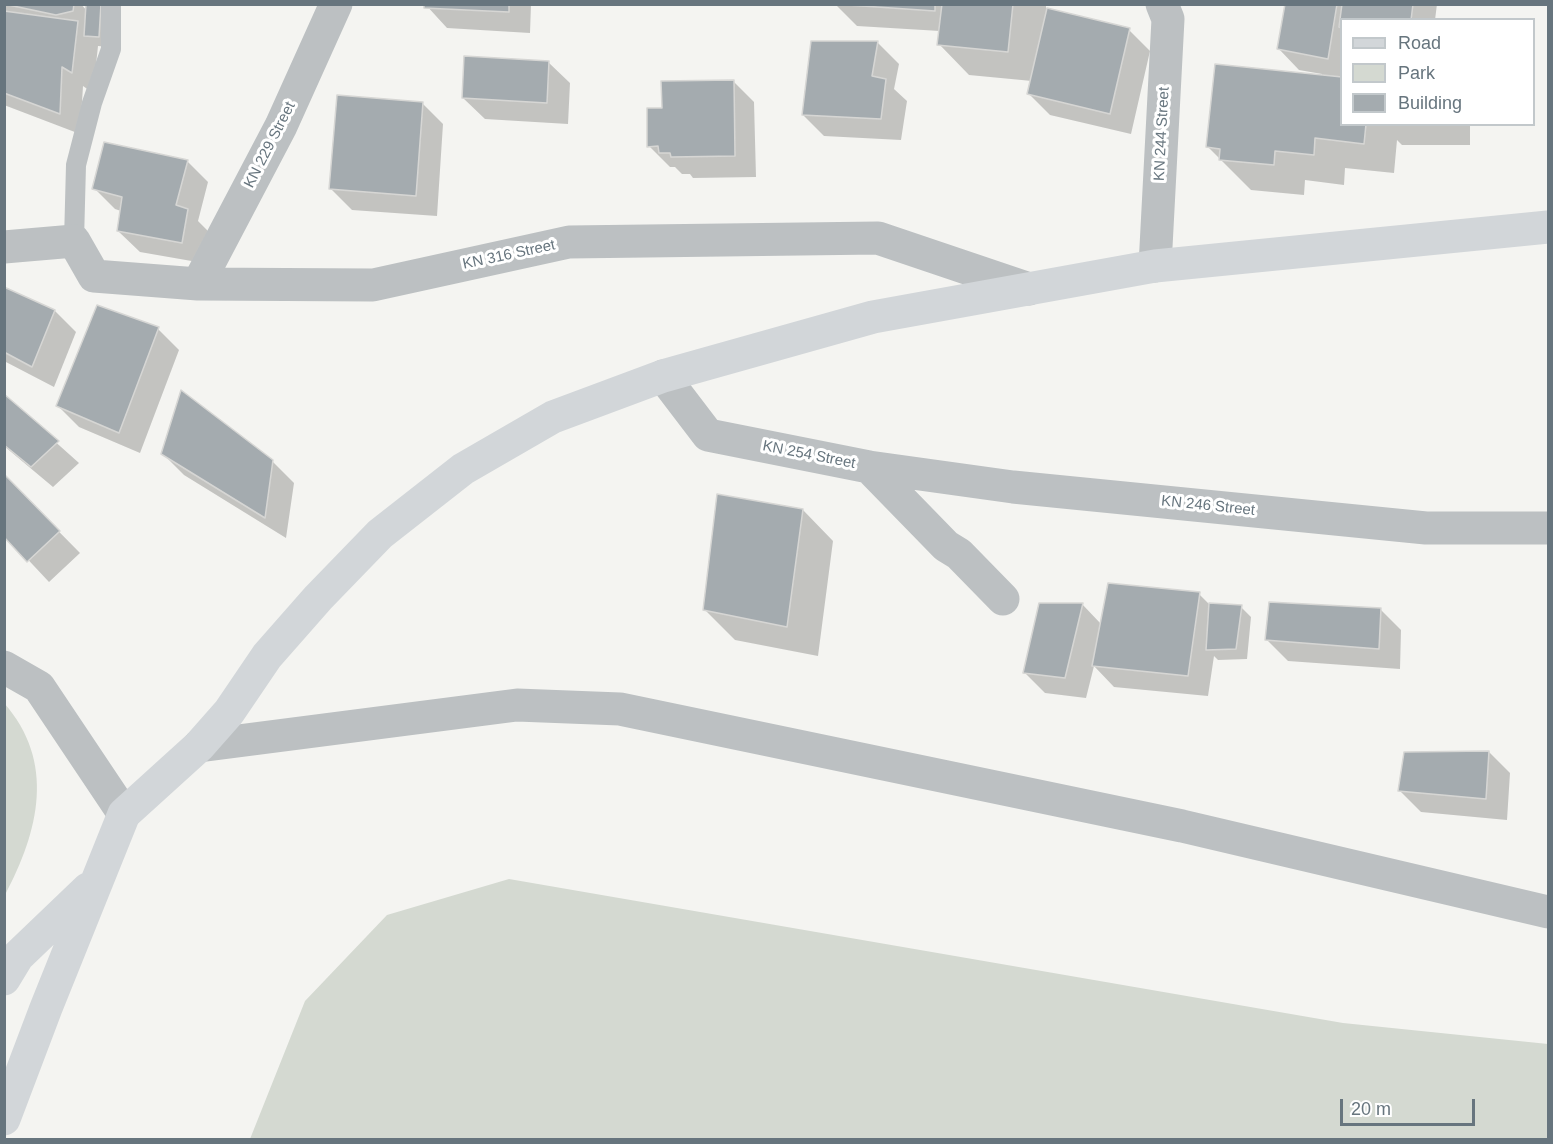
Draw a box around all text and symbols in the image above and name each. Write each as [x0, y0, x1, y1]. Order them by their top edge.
legend [1340, 18, 1535, 126]
text: Road [1398, 33, 1441, 53]
text: Park [1398, 63, 1435, 83]
street label: KN 244 Street [1151, 86, 1173, 182]
text: Building [1398, 93, 1462, 113]
street label: KN 229 Street [241, 99, 299, 191]
street label: KN 316 Street [461, 236, 557, 274]
street label: KN 254 Street [761, 437, 857, 473]
street label: KN 246 Street [1160, 492, 1256, 520]
scale bar [1343, 1087, 1478, 1125]
text: 20 m [1351, 1099, 1391, 1119]

